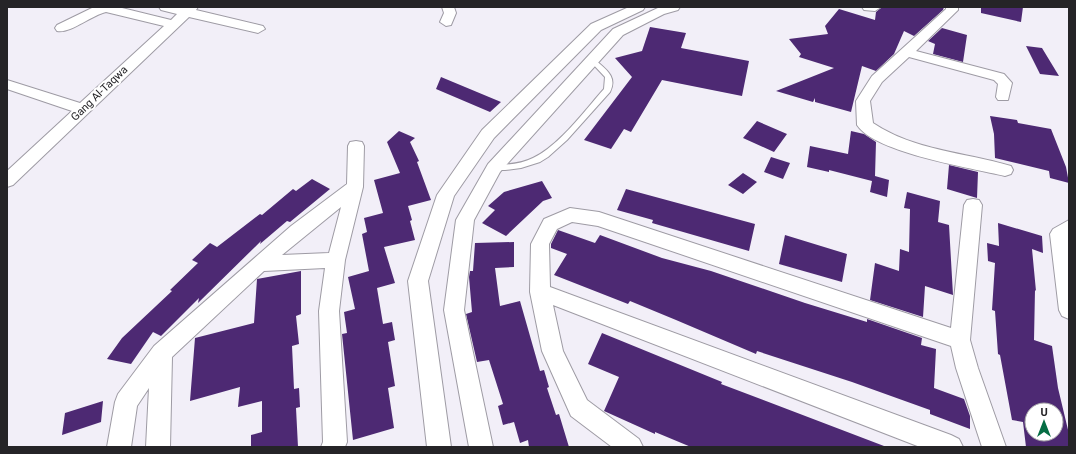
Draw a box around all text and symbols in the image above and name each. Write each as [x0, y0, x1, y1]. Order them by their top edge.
street label: Gang Al-Taqwa [68, 63, 130, 124]
north arrow [1024, 402, 1064, 442]
text: U [1040, 406, 1048, 419]

